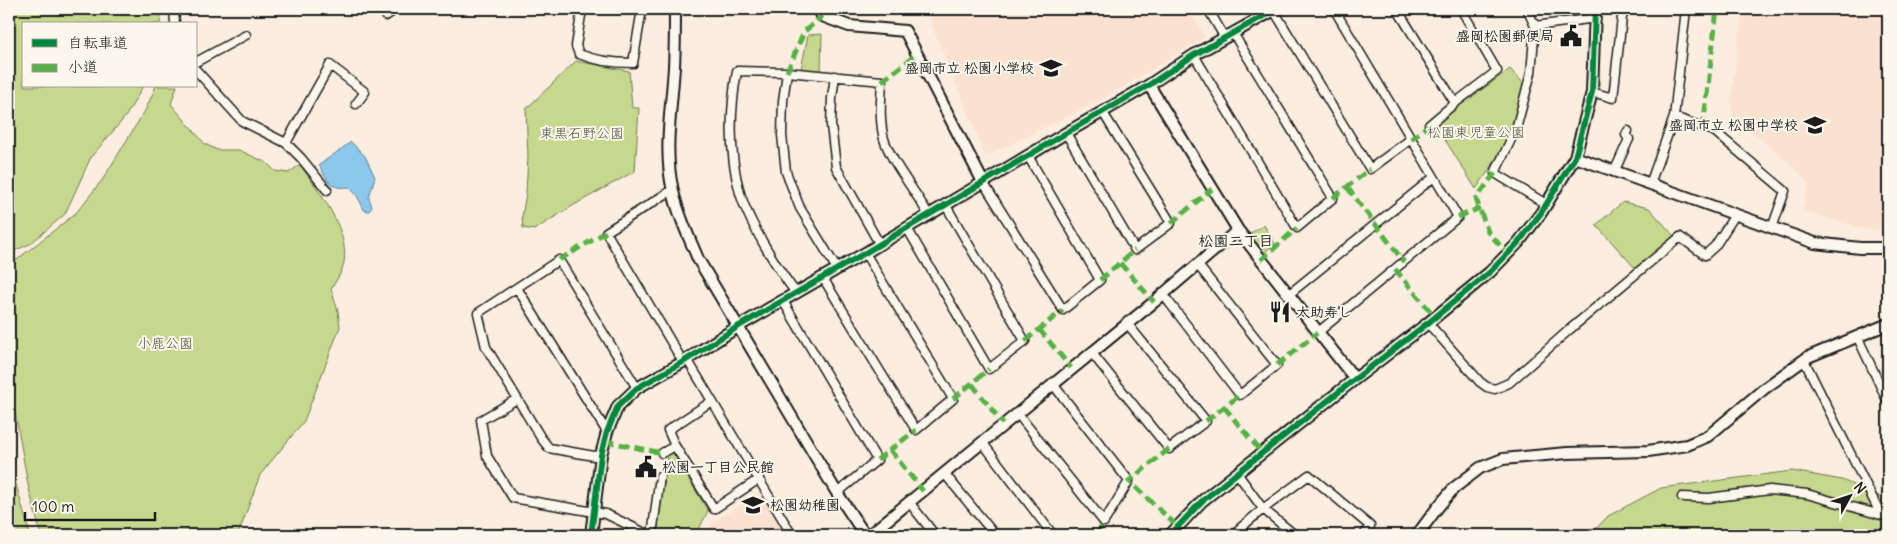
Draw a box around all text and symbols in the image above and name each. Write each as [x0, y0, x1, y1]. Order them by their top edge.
legend [22, 22, 198, 88]
public building icon: 盛岡松園郵便局 [1558, 23, 1584, 49]
place label: 盛岡松園郵便局 [1456, 27, 1554, 45]
text: 自転車道 [68, 33, 128, 52]
school or university icon: 盛岡市立 松園小学校 [1038, 55, 1064, 81]
text: 小道 [68, 57, 98, 76]
place label: 盛岡市立 松園小学校 [905, 59, 1034, 77]
school or university icon: 盛岡市立 松園中学校 [1802, 112, 1828, 138]
place label: 盛岡市立 松園中学校 [1669, 116, 1798, 134]
park label: 松園東児童公園 [1427, 123, 1525, 141]
park label: 東黒石野公園 [540, 124, 624, 142]
district label: 松園二丁目 [1198, 231, 1274, 250]
restaurant icon: 太助寿し [1267, 299, 1293, 325]
place label: 太助寿し [1296, 303, 1352, 321]
park label: 小鹿公園 [137, 334, 193, 352]
public building icon: 松園一丁目公民館 [633, 454, 659, 480]
place label: 松園一丁目公民館 [662, 458, 774, 476]
north arrow [1824, 472, 1874, 522]
text: N [1850, 478, 1870, 497]
scale bar [25, 489, 155, 521]
school or university icon: 松園幼稚園 [740, 492, 766, 518]
place label: 松園幼稚園 [770, 496, 840, 514]
text: 100 m [32, 497, 74, 516]

